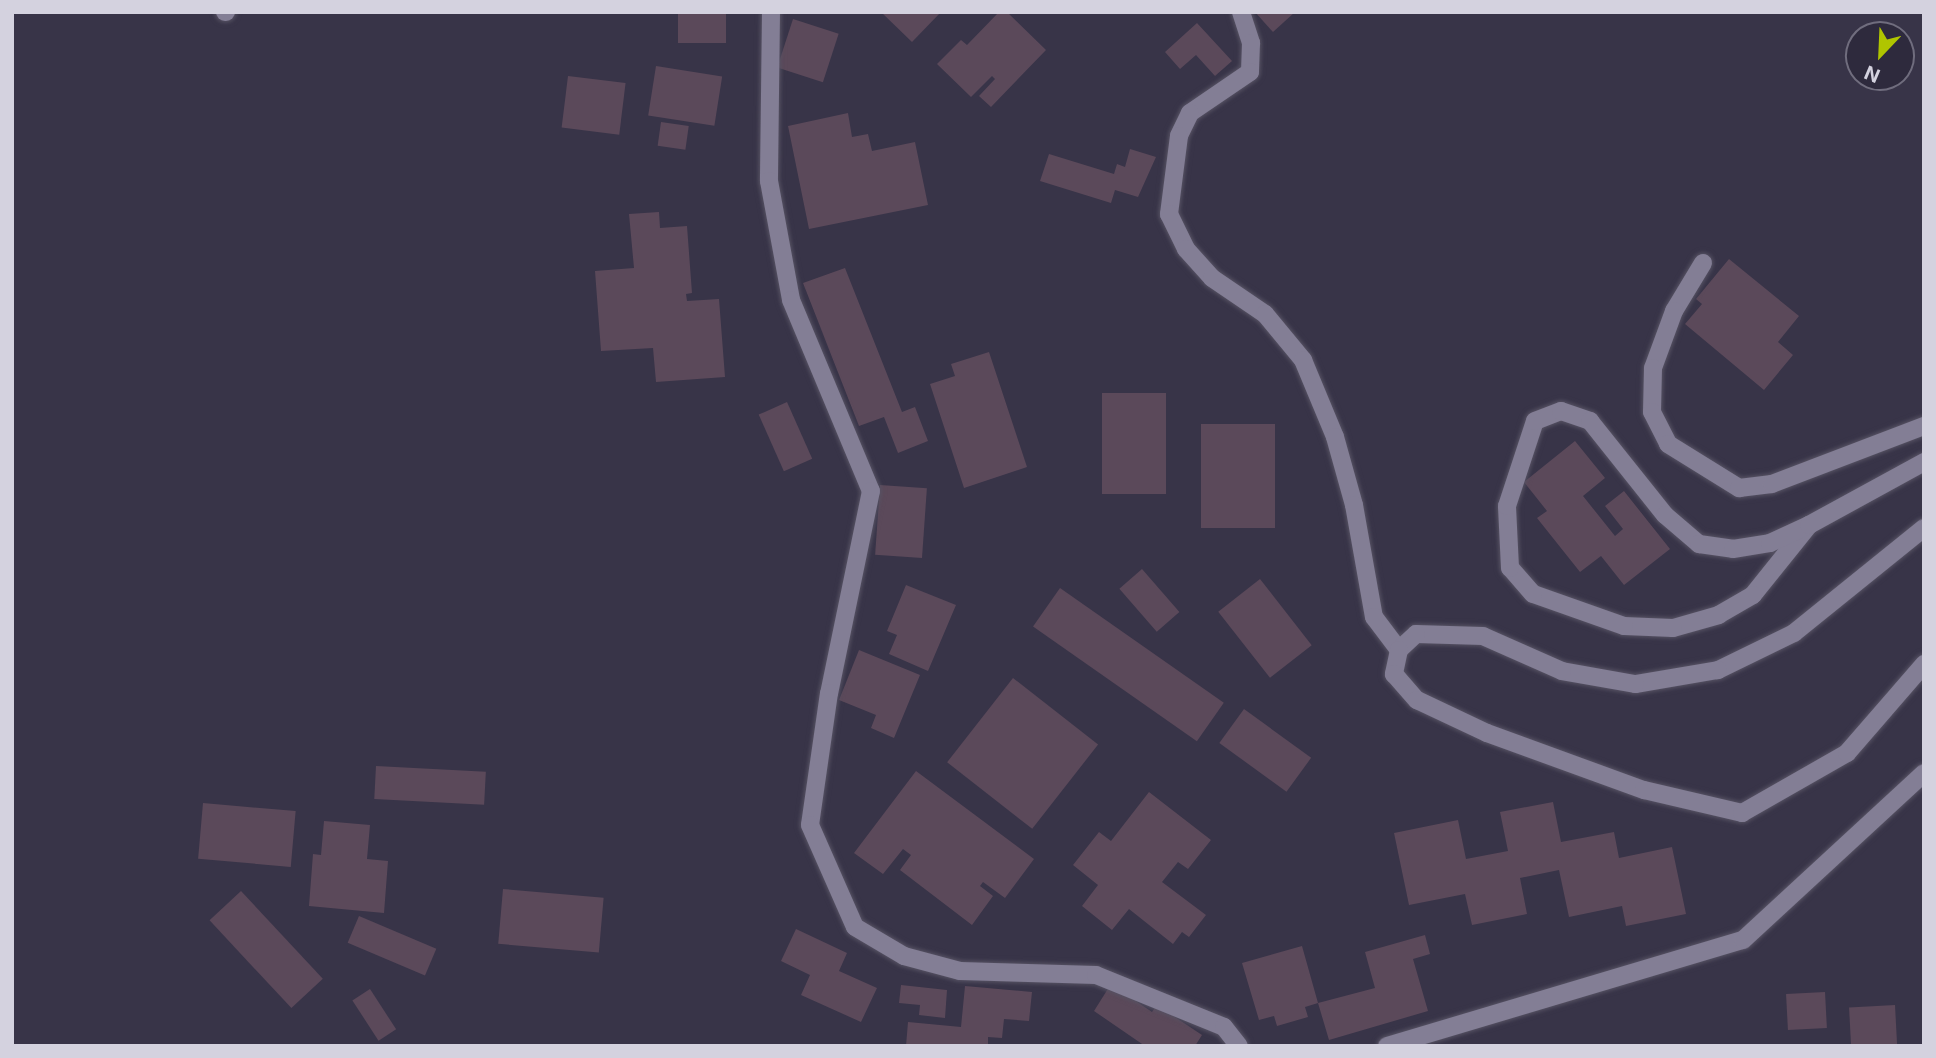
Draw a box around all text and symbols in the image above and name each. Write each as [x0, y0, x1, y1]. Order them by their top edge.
north arrow [1845, 21, 1915, 91]
text: N [1861, 61, 1884, 87]

